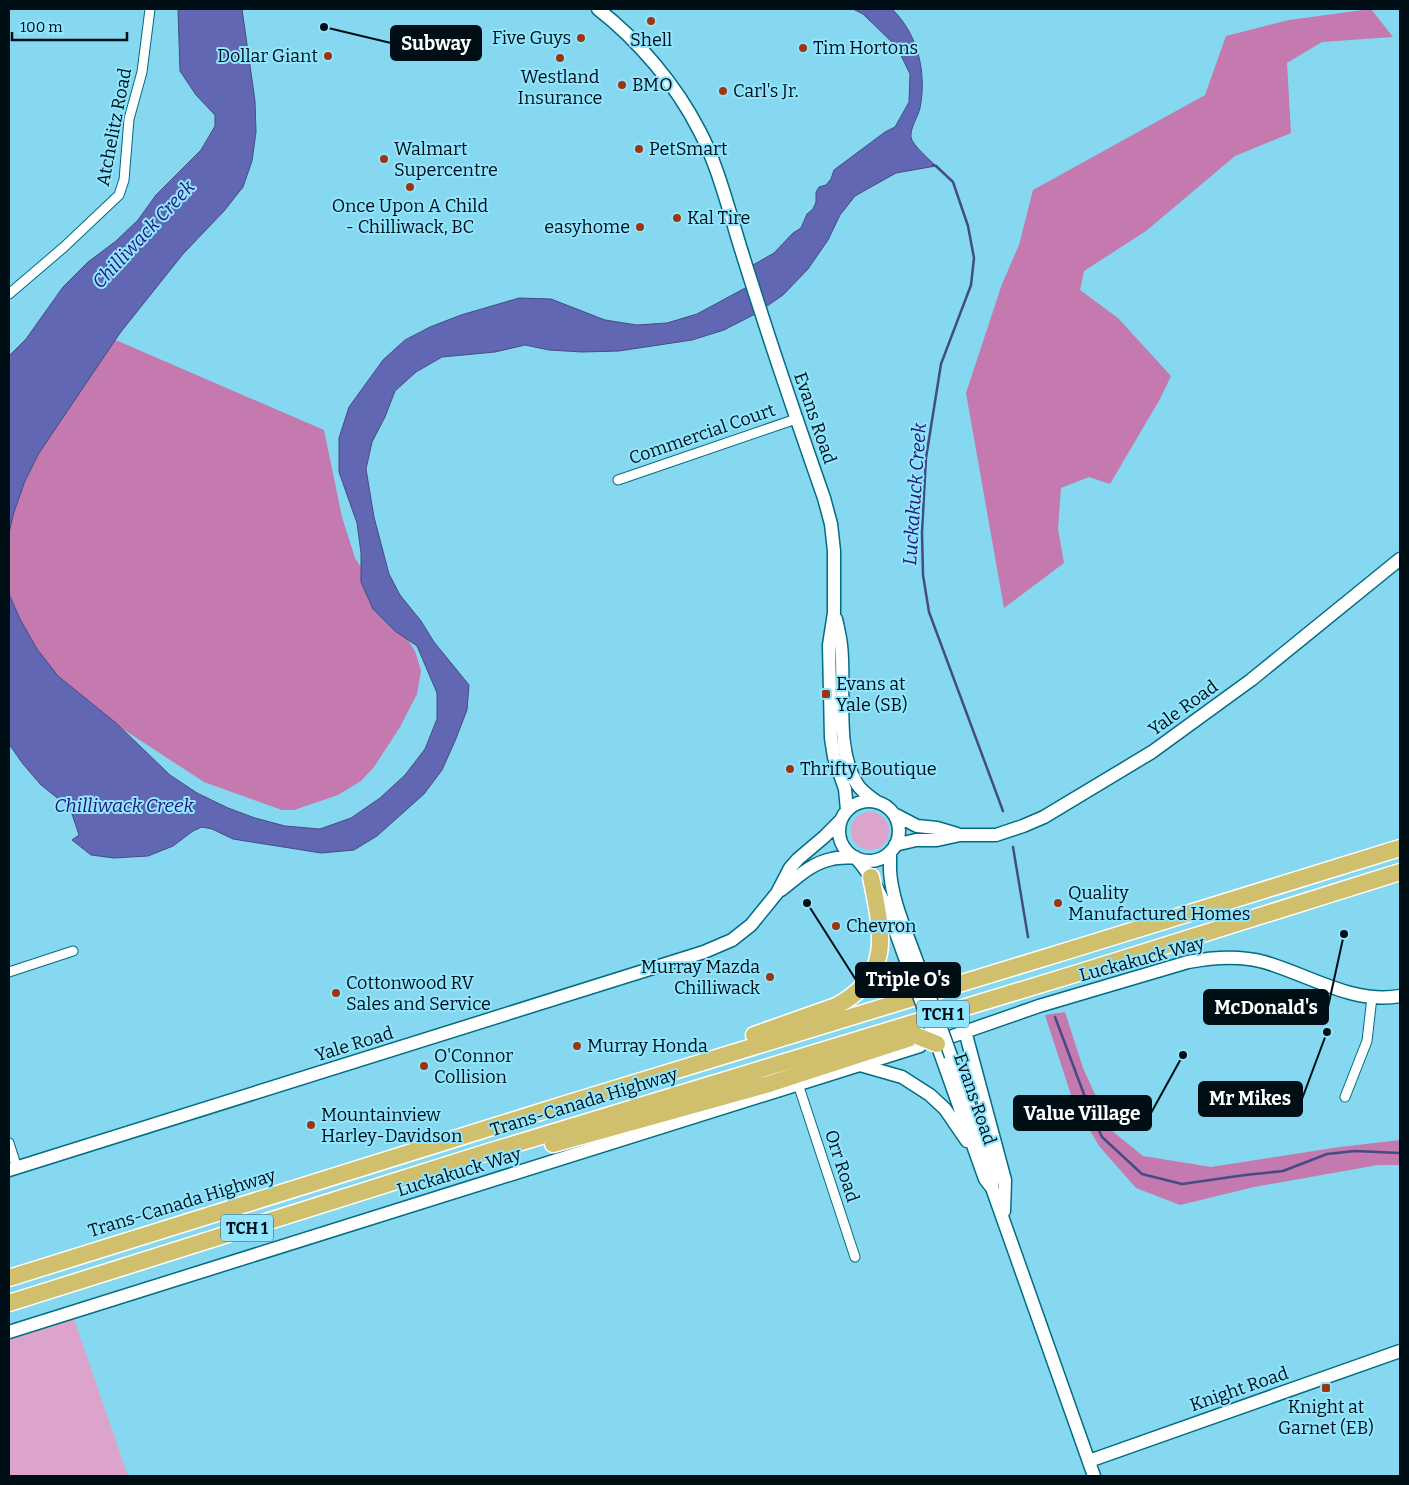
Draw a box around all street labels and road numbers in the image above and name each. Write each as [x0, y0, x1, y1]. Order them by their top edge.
street label: Atchelitz Road [92, 66, 136, 188]
street label: Evans Road [789, 369, 841, 467]
street label: Commercial Court [626, 399, 778, 469]
street label: Yale Road [1144, 675, 1222, 741]
street label: Luckakuck Way [1077, 932, 1208, 986]
road number: TCH 1 [917, 1001, 969, 1028]
street label: Yale Road [312, 1022, 396, 1066]
street label: Evans Road [949, 1050, 1001, 1148]
street label: Trans-Canada Highway [488, 1063, 681, 1141]
street label: Orr Road [820, 1127, 864, 1205]
street label: Luckakuck Way [394, 1143, 524, 1201]
street label: Trans-Canada Highway [86, 1164, 279, 1242]
road number: TCH 1 [221, 1214, 273, 1242]
street label: Knight Road [1187, 1362, 1291, 1416]

